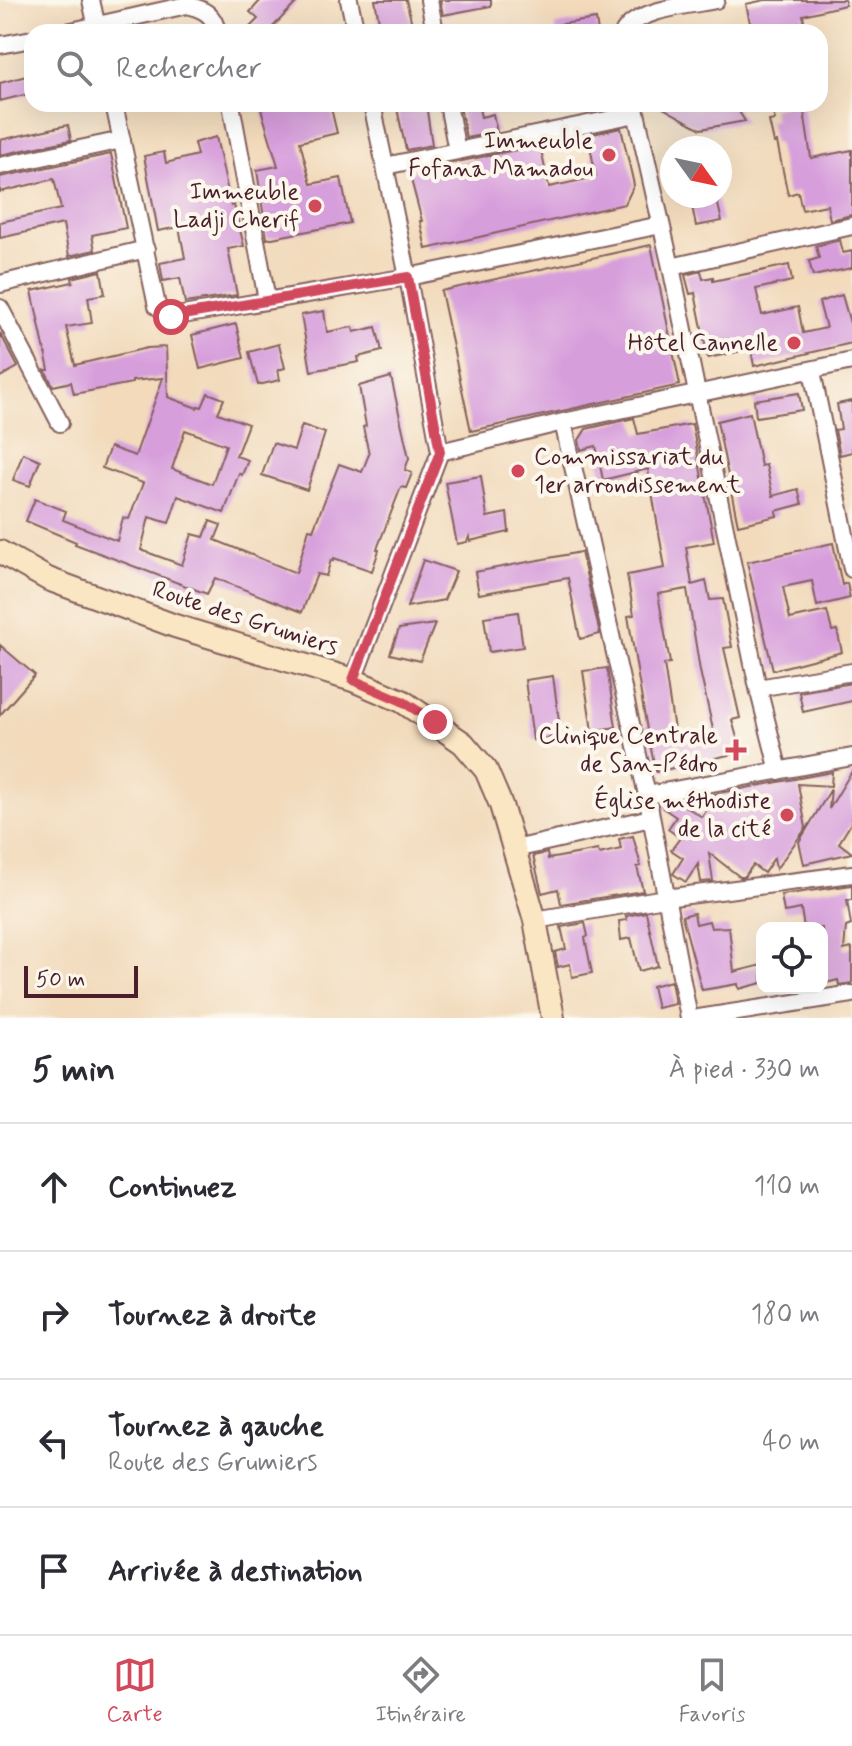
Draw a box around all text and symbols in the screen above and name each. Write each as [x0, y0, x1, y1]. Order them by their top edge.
search box [24, 24, 828, 112]
icon: search [52, 46, 96, 90]
text: Rechercher [116, 49, 262, 88]
place label: Immeuble Fofana Mamadou [408, 126, 593, 185]
north arrow [660, 136, 732, 208]
marker: Immeuble Fofana Mamadou [600, 146, 618, 164]
place label: Immeuble Ladji Cherif [173, 177, 299, 236]
marker: Immeuble Ladji Cherif [306, 197, 324, 215]
route start [153, 299, 189, 335]
place label: Hôtel Cannelle [628, 328, 778, 359]
marker: Hôtel Cannelle [785, 334, 803, 352]
place label: Commissariat du 1er arrondissement [534, 442, 741, 501]
marker: Commissariat du 1er arrondissement [509, 462, 527, 480]
street label: Route des Grumiers [148, 574, 342, 664]
route end [417, 704, 453, 740]
place label: Clinique Centrale de San-Pédro [538, 721, 718, 780]
marker: Clinique Centrale de San-Pédro [725, 739, 747, 761]
place label: Église méthodiste de la cité [594, 784, 771, 845]
marker: Église méthodiste de la cité [778, 806, 796, 824]
map controls [756, 922, 828, 994]
button: locate [756, 922, 828, 994]
scale bar [24, 962, 138, 998]
text: 50 m [36, 966, 85, 994]
text: 5 min [32, 1048, 115, 1093]
text: À pied · 330 m [669, 1053, 820, 1087]
icon: ahead [32, 1165, 76, 1209]
text: Continuez [108, 1168, 237, 1207]
text: 110 m [754, 1170, 820, 1204]
icon: right [32, 1293, 76, 1337]
text: Tournez à droite [108, 1296, 317, 1335]
text: 180 m [751, 1298, 820, 1332]
text: Tournez à gauche [108, 1407, 324, 1446]
icon: left [32, 1421, 76, 1465]
text: 40 m [762, 1426, 820, 1460]
text: Route des Grumiers [108, 1446, 318, 1480]
icon: arrive [32, 1549, 76, 1593]
text: Arrivée à destination [108, 1552, 363, 1591]
tab: Carte [106, 1653, 163, 1729]
tab: Itinéraire [376, 1653, 466, 1729]
tab: Favoris [679, 1653, 746, 1729]

